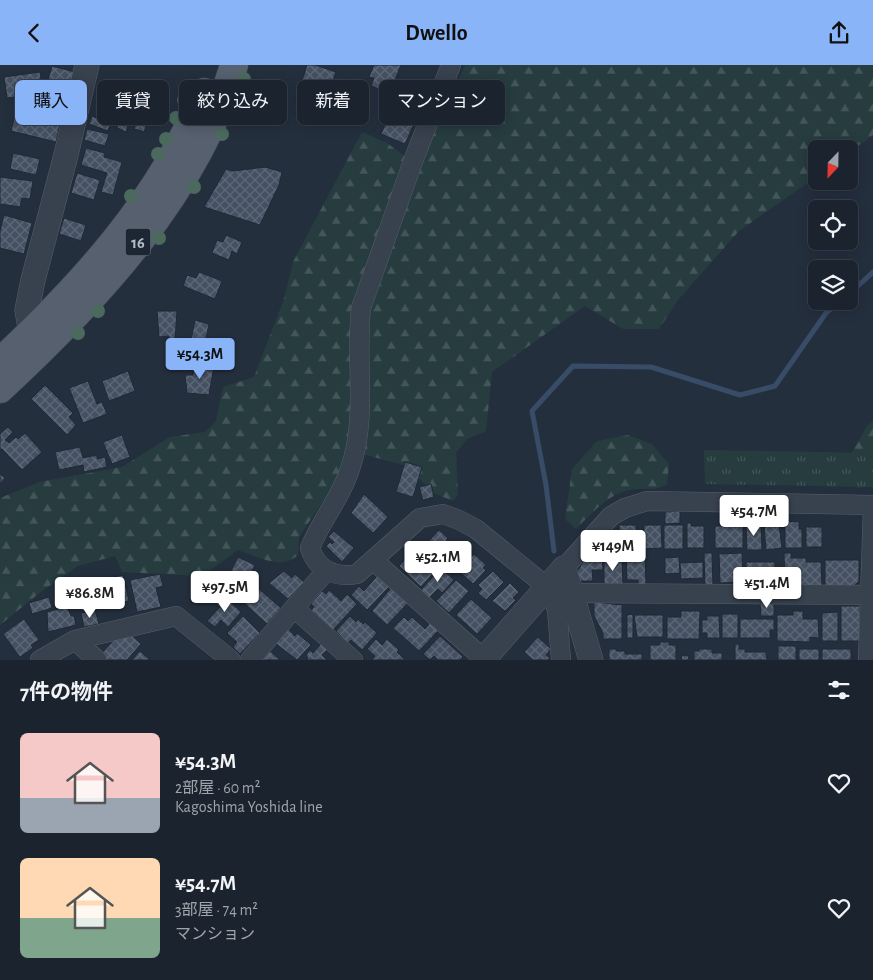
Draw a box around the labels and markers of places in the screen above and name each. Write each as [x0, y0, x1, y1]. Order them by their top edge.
pin: ¥54.3M [159, 337, 241, 380]
pin: ¥54.7M [713, 495, 795, 537]
pin: ¥149M [578, 529, 648, 572]
pin: ¥52.1M [397, 541, 479, 583]
pin: ¥51.4M [726, 567, 808, 609]
pin: ¥97.5M [184, 571, 266, 613]
pin: ¥86.8M [49, 577, 131, 619]

